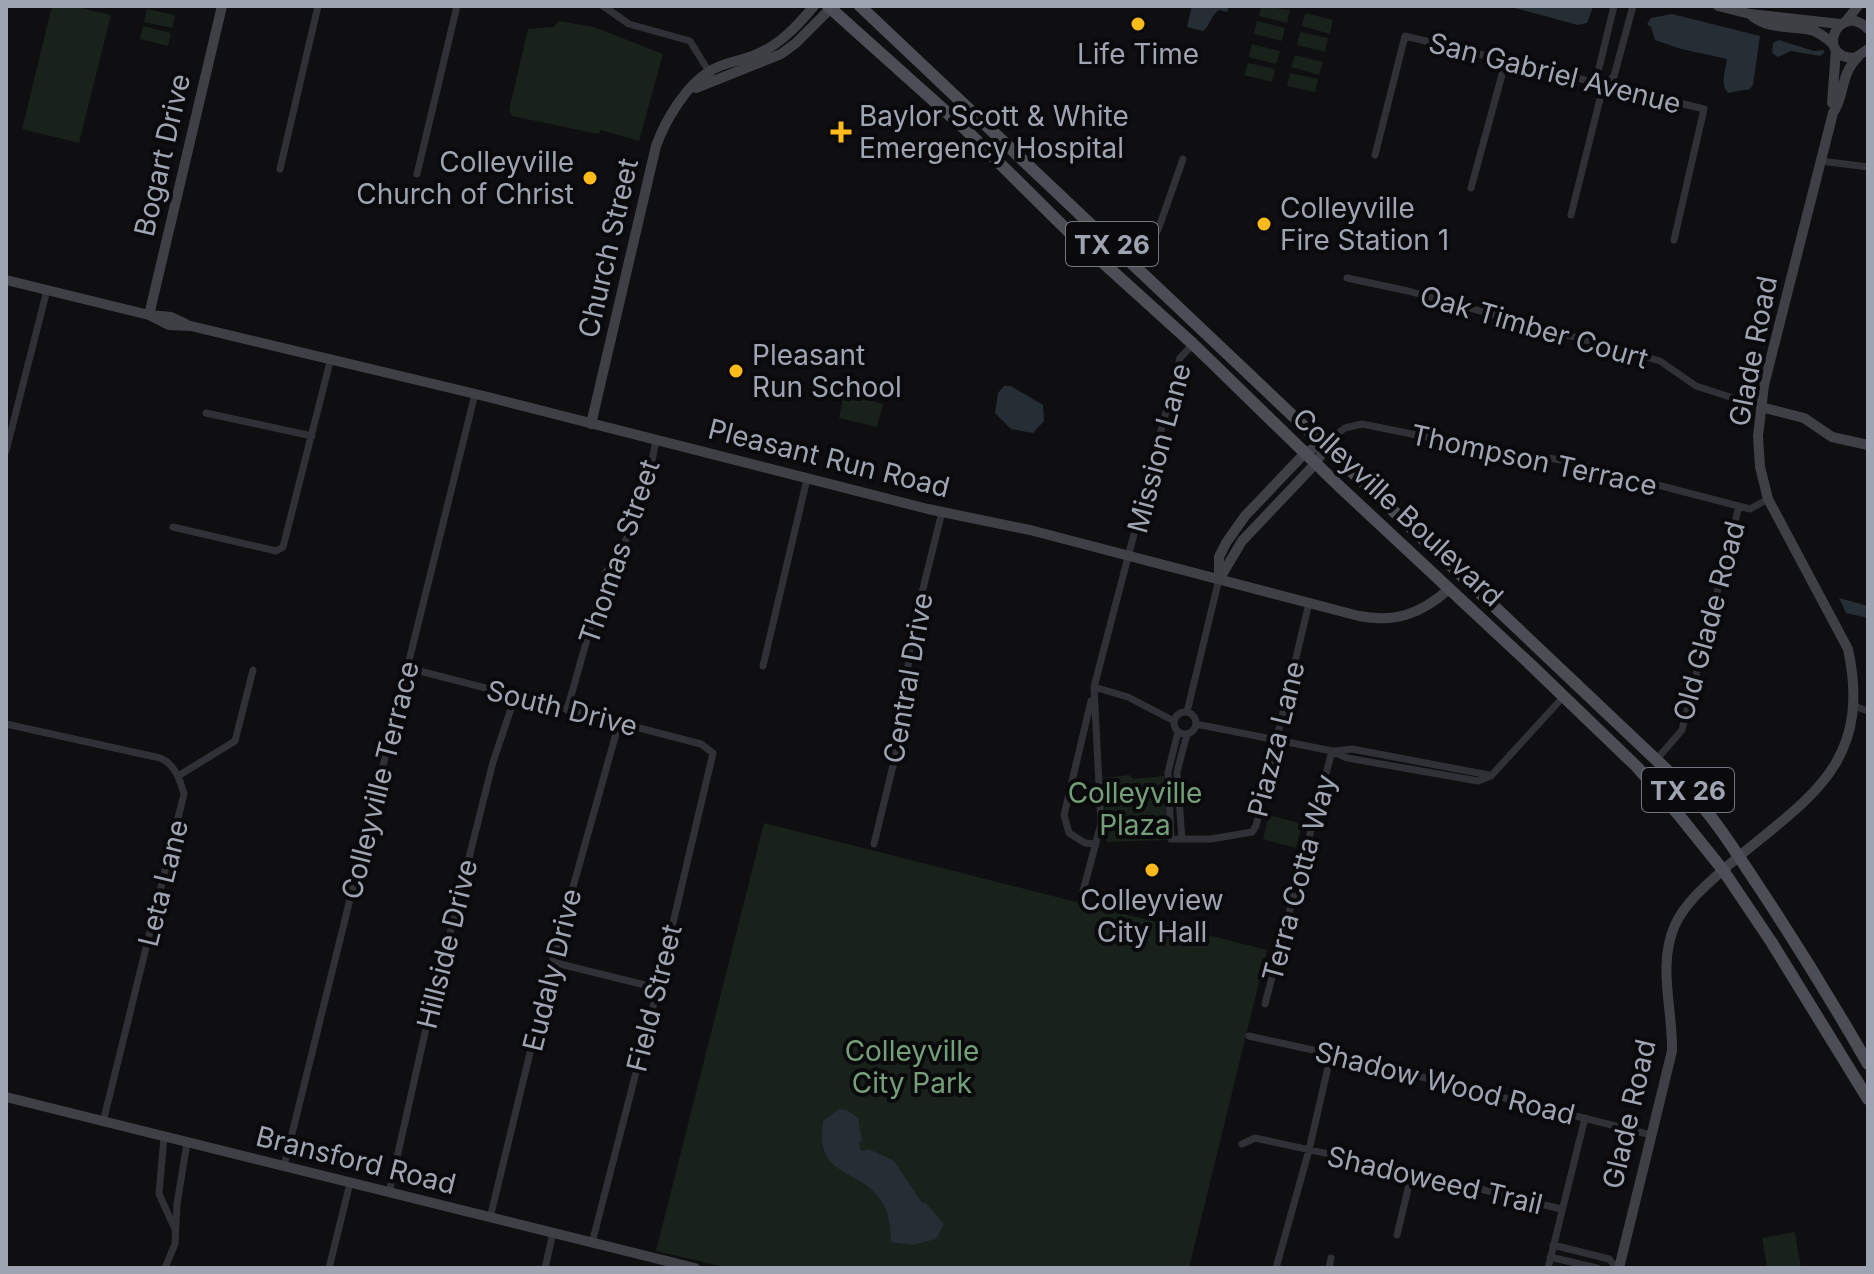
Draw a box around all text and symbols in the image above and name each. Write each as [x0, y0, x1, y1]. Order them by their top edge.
marker: Life Time [1129, 15, 1147, 33]
street label: San Gabriel Avenue [1425, 25, 1685, 121]
place label: Life Time [1077, 37, 1199, 71]
street label: Bogart Drive [127, 71, 197, 239]
place label: Baylor Scott & White Emergency Hospital [859, 99, 1129, 165]
marker: Baylor Scott & White Emergency Hospital [830, 121, 852, 143]
place label: Colleyville Church of Christ [356, 145, 574, 211]
street label: Church Street [571, 155, 645, 341]
marker: Colleyville Church of Christ [581, 169, 599, 187]
place label: Colleyville Fire Station 1 [1280, 191, 1449, 257]
marker: Colleyville Fire Station 1 [1255, 215, 1273, 233]
road number: TX 26 [1066, 222, 1158, 266]
street label: Glade Road [1722, 273, 1784, 429]
street label: Oak Timber Court [1416, 278, 1652, 376]
place label: Pleasant Run School [752, 338, 902, 404]
street label: Mission Lane [1120, 360, 1198, 536]
marker: Pleasant Run School [727, 362, 745, 380]
street label: Colleyville Boulevard [1286, 401, 1510, 613]
street label: Pleasant Run Road [705, 412, 953, 504]
street label: Thompson Terrace [1408, 417, 1660, 503]
street label: Thomas Street [571, 455, 667, 649]
street label: Old Glade Road [1666, 517, 1752, 725]
street label: Central Drive [876, 590, 940, 766]
street label: Colleyville Terrace [334, 657, 426, 903]
street label: Piazza Lane [1240, 658, 1312, 820]
street label: South Drive [483, 673, 641, 743]
road number: TX 26 [1642, 768, 1734, 812]
street label: Terra Cotta Way [1255, 771, 1343, 985]
park label: Colleyville Plaza [1068, 776, 1202, 842]
street label: Leta Lane [131, 816, 195, 950]
street label: Hillside Drive [410, 856, 484, 1032]
marker: Colleyview City Hall [1143, 861, 1161, 879]
place label: Colleyview City Hall [1080, 883, 1224, 949]
street label: Eudaly Drive [515, 885, 589, 1055]
street label: Field Street [619, 921, 689, 1075]
park label: Colleyville City Park [845, 1034, 979, 1100]
street label: Shadow Wood Road [1311, 1034, 1579, 1132]
street label: Glade Road [1595, 1036, 1663, 1192]
street label: Bransford Road [252, 1119, 460, 1201]
street label: Shadoweed Trail [1324, 1139, 1546, 1221]

